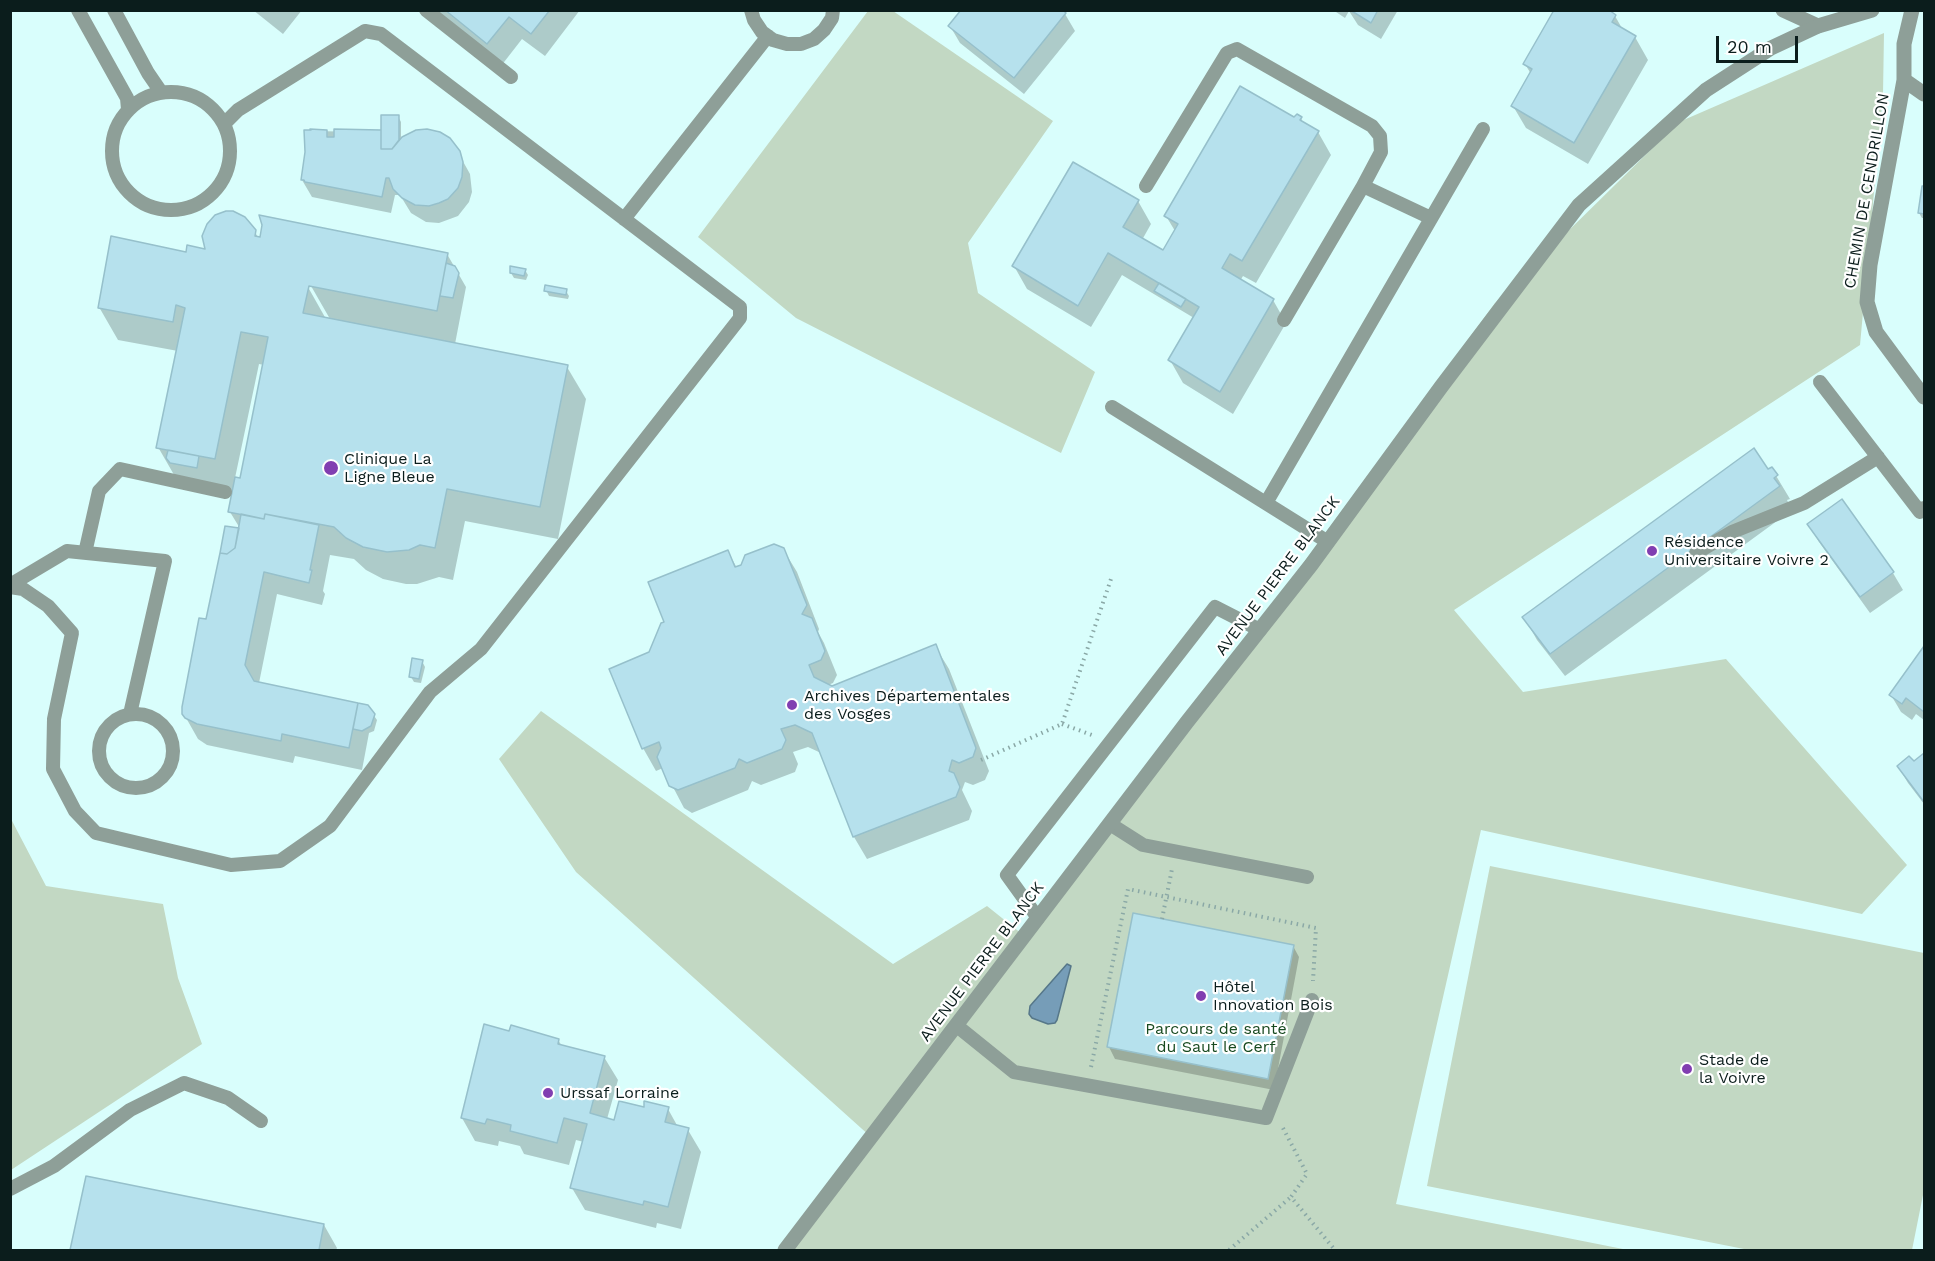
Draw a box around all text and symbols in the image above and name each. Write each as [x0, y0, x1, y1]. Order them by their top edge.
scale bar [1719, 24, 1802, 62]
text: 20 m [1727, 36, 1772, 57]
street label: CHEMIN DE CENDRILLON [1840, 92, 1894, 290]
place label: Clinique La Ligne Bleue [344, 449, 435, 487]
marker: Clinique La Ligne Bleue [322, 459, 340, 477]
street label: AVENUE PIERRE BLANCK [1212, 493, 1344, 659]
place label: Résidence Universitaire Voivre 2 [1664, 532, 1829, 570]
marker: Résidence Universitaire Voivre 2 [1645, 544, 1659, 558]
place label: Archives Départementales des Vosges [804, 686, 1010, 724]
marker: Archives Départementales des Vosges [785, 698, 799, 712]
street label: AVENUE PIERRE BLANCK [916, 879, 1048, 1045]
place label: Hôtel Innovation Bois [1213, 977, 1333, 1015]
marker: Hôtel Innovation Bois [1194, 989, 1208, 1003]
park label: Parcours de santé du Saut le Cerf [1145, 1019, 1287, 1057]
place label: Stade de la Voivre [1699, 1050, 1769, 1088]
marker: Stade de la Voivre [1680, 1062, 1694, 1076]
place label: Urssaf Lorraine [560, 1083, 679, 1103]
marker: Urssaf Lorraine [541, 1086, 555, 1100]

